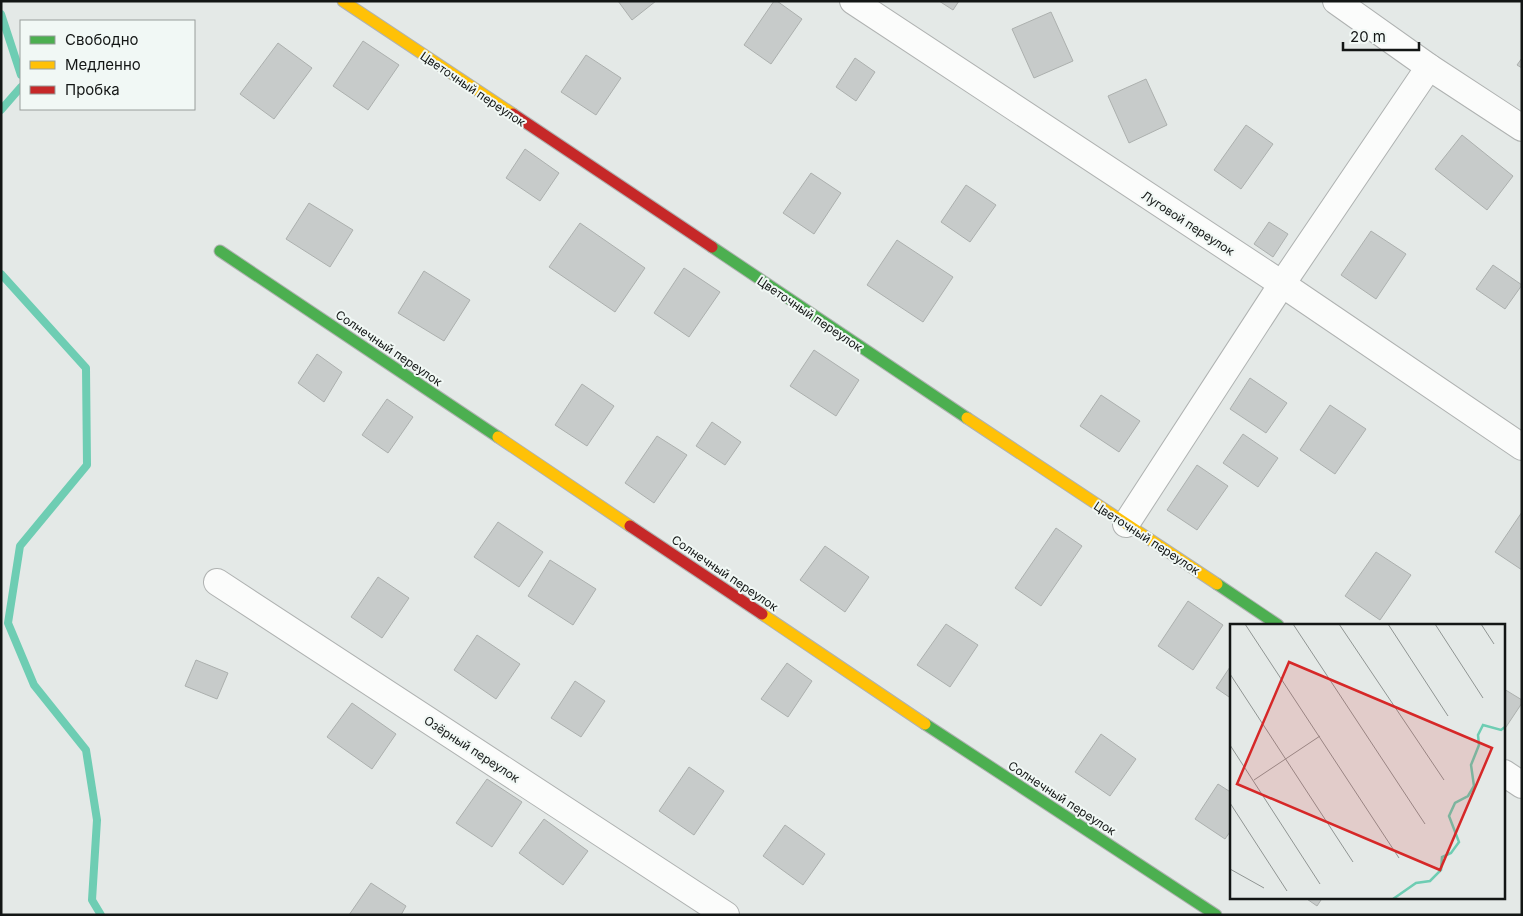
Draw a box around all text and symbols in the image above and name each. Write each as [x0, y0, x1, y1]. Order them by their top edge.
legend [20, 20, 195, 110]
scale bar [1343, 20, 1419, 52]
text: 20 m [1350, 27, 1386, 46]
text: Свободно [65, 30, 139, 49]
street label: Цветочный переулок [418, 48, 529, 130]
text: Медленно [65, 55, 141, 74]
text: Пробка [65, 80, 120, 99]
street label: Луговой переулок [1139, 187, 1238, 259]
street label: Цветочный переулок [755, 273, 866, 355]
street label: Солнечный переулок [333, 307, 446, 390]
street label: Цветочный переулок [1091, 498, 1203, 578]
street label: Солнечный переулок [669, 532, 782, 615]
inset map [1230, 624, 1506, 898]
street label: Озёрный переулок [421, 713, 523, 786]
street label: Солнечный переулок [1005, 758, 1119, 839]

